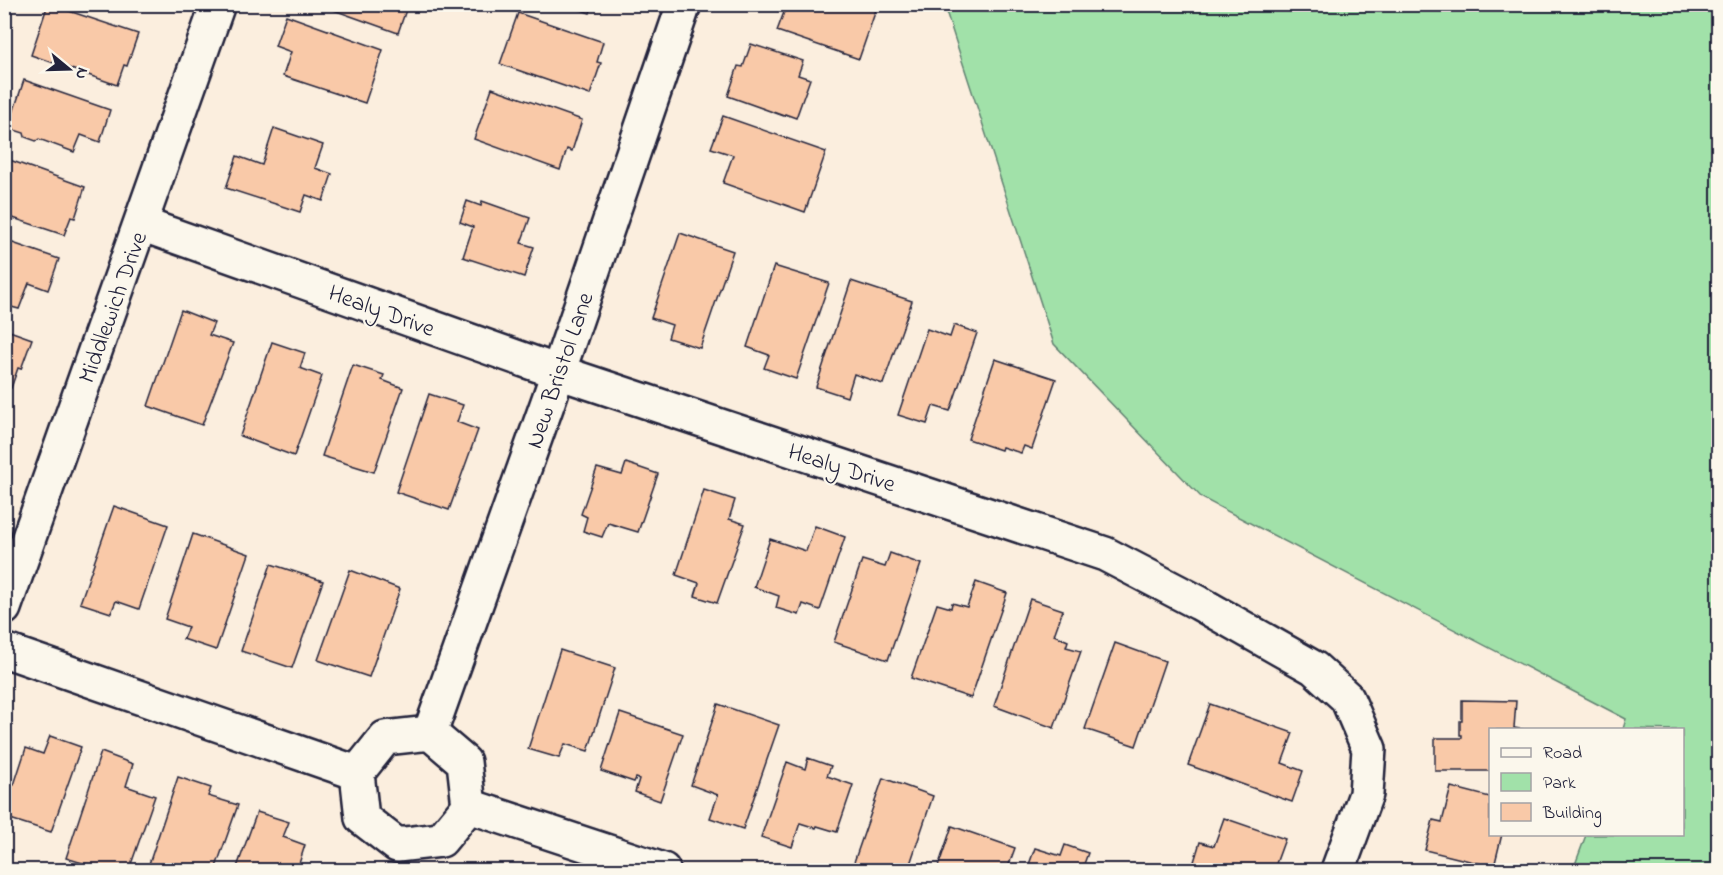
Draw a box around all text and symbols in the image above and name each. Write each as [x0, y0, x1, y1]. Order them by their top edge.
north arrow [39, 39, 99, 99]
text: N [68, 64, 94, 82]
street label: Middlewich Drive [71, 227, 158, 388]
street label: Healy Drive [323, 277, 440, 349]
street label: New Bristol Lane [518, 288, 605, 454]
street label: Healy Drive [783, 436, 900, 504]
legend [1489, 728, 1684, 836]
text: Road [1543, 741, 1582, 767]
text: Park [1543, 771, 1576, 797]
text: Building [1542, 801, 1602, 828]

